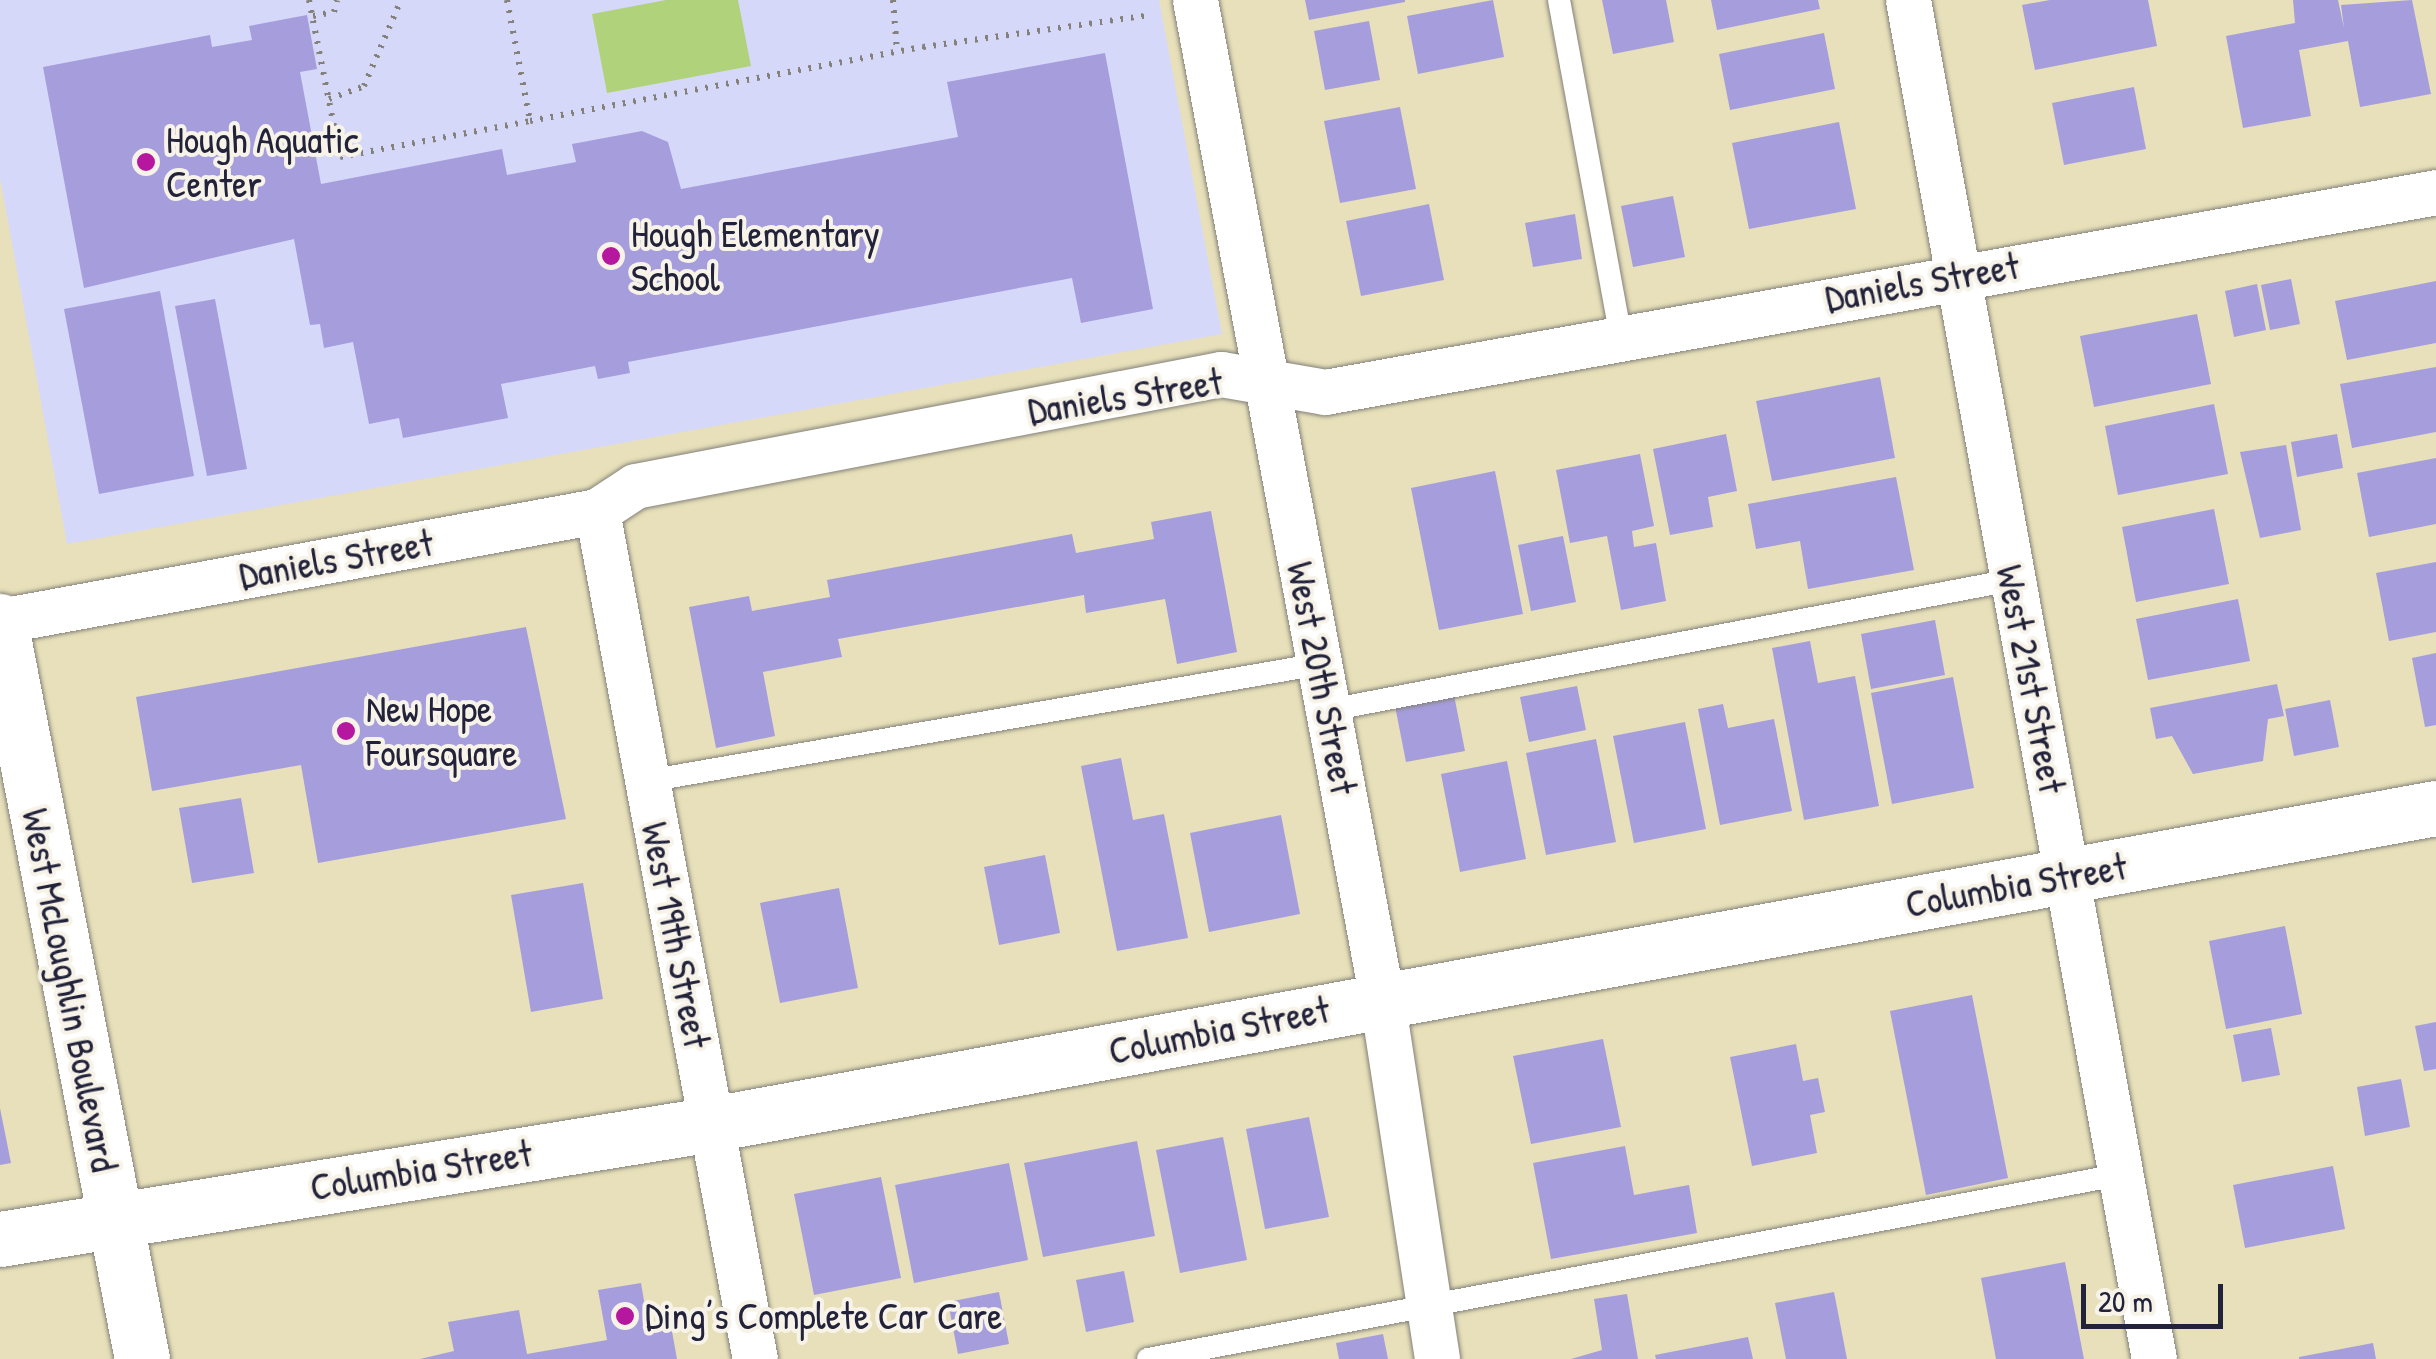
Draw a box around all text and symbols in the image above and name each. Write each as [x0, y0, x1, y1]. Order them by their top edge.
place label: Hough Aquatic Center [166, 117, 358, 206]
marker: Hough Aquatic Center [135, 151, 157, 173]
place label: Hough Elementary School [631, 211, 880, 300]
street label: Daniels Street [1822, 243, 2022, 321]
marker: Hough Elementary School [600, 245, 622, 267]
street label: Daniels Street [1025, 358, 1225, 434]
street label: Daniels Street [236, 520, 436, 598]
street label: West 20th Street [1277, 558, 1367, 798]
street label: West 21st Street [1987, 561, 2075, 797]
place label: New Hope Foursquare [366, 686, 517, 776]
marker: New Hope Foursquare [335, 720, 357, 742]
street label: West McLoughlin Boulevard [12, 805, 128, 1175]
street label: West 19th Street [632, 818, 720, 1052]
street label: Columbia Street [1902, 843, 2130, 927]
street label: Columbia Street [1105, 986, 1333, 1074]
street label: Columbia Street [307, 1130, 535, 1210]
scale bar [2086, 1264, 2228, 1326]
text: 20 m [2098, 1281, 2153, 1321]
place label: Ding’s Complete Car Care [645, 1293, 1002, 1339]
marker: Ding’s Complete Car Care [614, 1305, 636, 1327]

